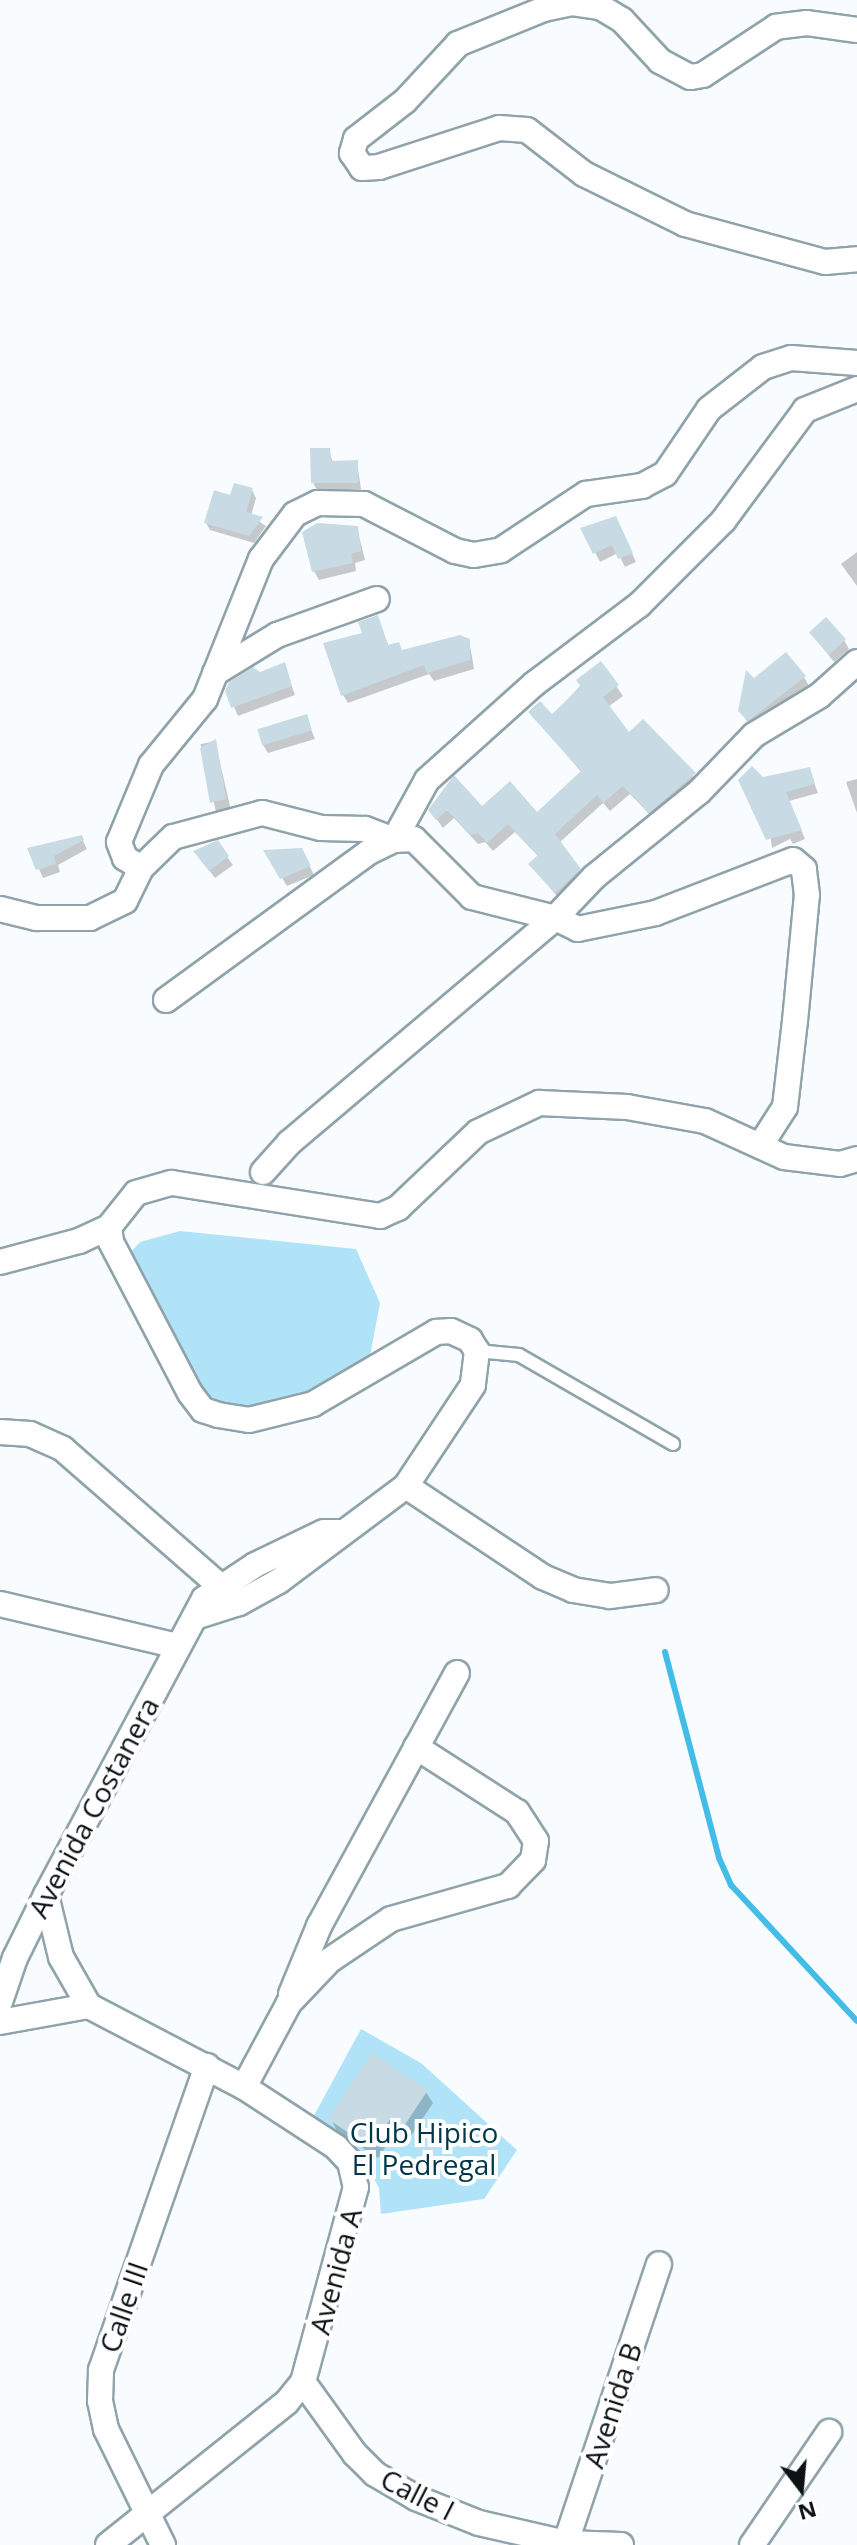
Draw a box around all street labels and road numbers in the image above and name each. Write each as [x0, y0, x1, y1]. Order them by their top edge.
street label: Avenida Costanera [21, 1691, 165, 1923]
street label: Avenida A [302, 2204, 368, 2338]
street label: Calle III [92, 2257, 154, 2357]
street label: Avenida B [576, 2338, 648, 2472]
street label: Calle I [376, 2461, 460, 2527]

